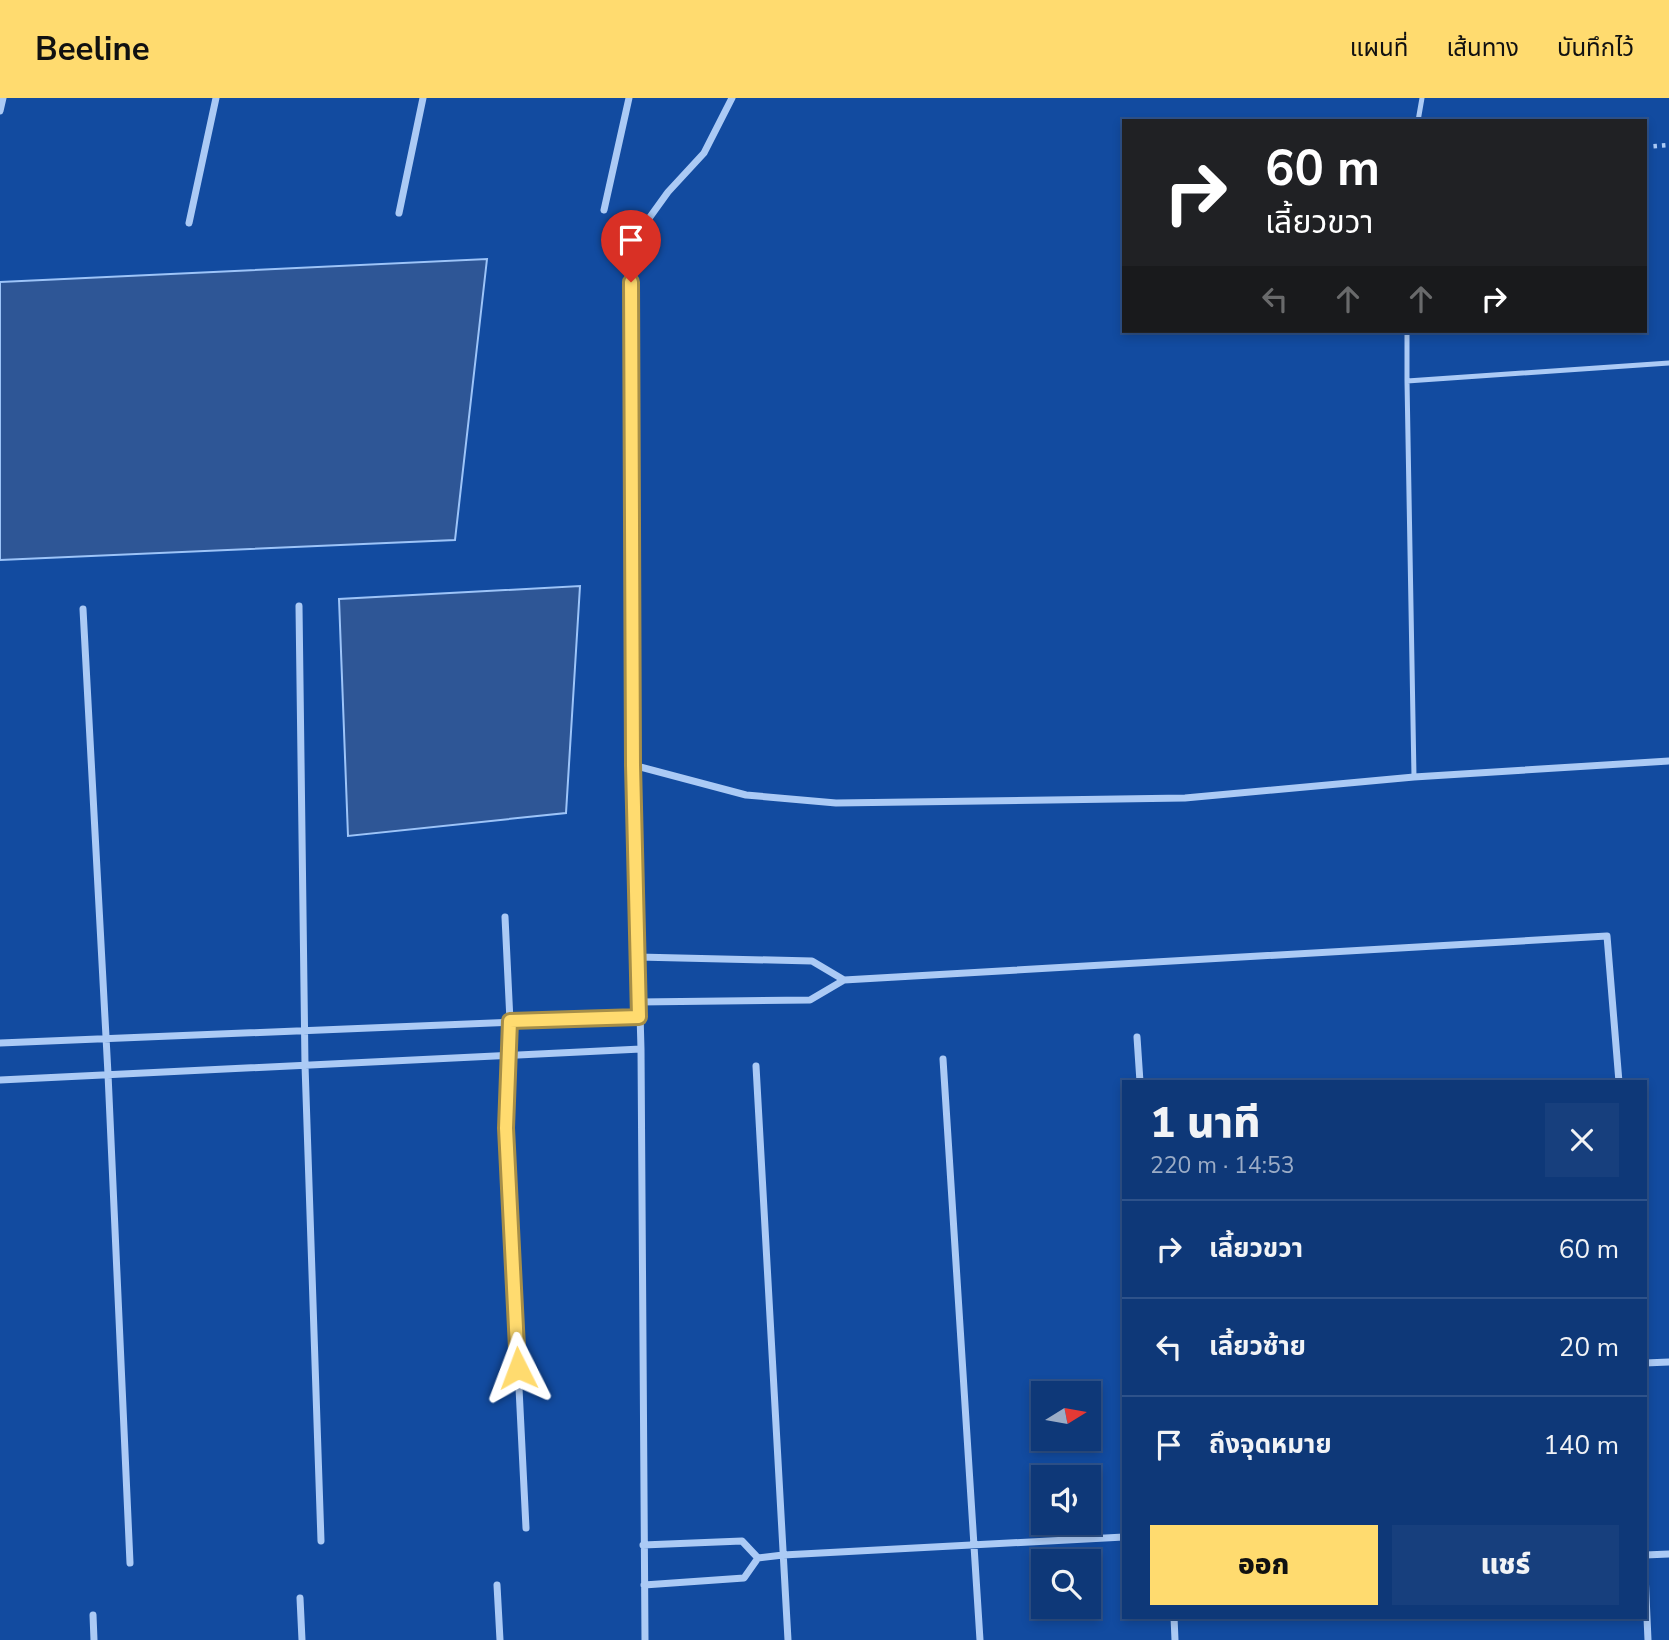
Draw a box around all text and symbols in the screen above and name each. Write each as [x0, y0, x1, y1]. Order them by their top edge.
text: Beeline [35, 27, 150, 72]
text: แผนที่ [1350, 32, 1408, 64]
text: เส้นทาง [1446, 32, 1519, 64]
text: บันทึกไว้ [1557, 32, 1634, 64]
text: 60 m [1265, 135, 1380, 202]
icon: right [1150, 147, 1241, 238]
text: เลี้ยวขวา [1265, 201, 1373, 244]
pin [601, 210, 661, 282]
icon: arrive [612, 221, 650, 259]
icon: left [1256, 280, 1294, 318]
icon: ahead [1329, 280, 1367, 318]
icon: ahead [1402, 280, 1440, 318]
icon: right [1475, 280, 1513, 318]
text: 1 นาที [1150, 1095, 1261, 1152]
button: close [1545, 1103, 1619, 1177]
text: 220 m · 14:53 [1150, 1150, 1295, 1181]
icon: right [1150, 1230, 1188, 1268]
text: เลี้ยวขวา [1209, 1231, 1303, 1266]
text: 60 m [1559, 1232, 1619, 1267]
icon: left [1150, 1328, 1188, 1366]
text: เลี้ยวซ้าย [1209, 1329, 1306, 1364]
text: 20 m [1559, 1330, 1619, 1365]
position arrow [481, 1331, 555, 1405]
north arrow [1031, 1381, 1101, 1451]
map controls [1031, 1381, 1101, 1619]
icon: arrive [1150, 1426, 1188, 1464]
text: ถึงจุดหมาย [1209, 1427, 1332, 1462]
text: 140 m [1543, 1428, 1619, 1463]
button: sound [1031, 1465, 1101, 1535]
button: ออก [1150, 1525, 1378, 1605]
button: แชร์ [1392, 1525, 1619, 1605]
button: search [1031, 1549, 1101, 1619]

